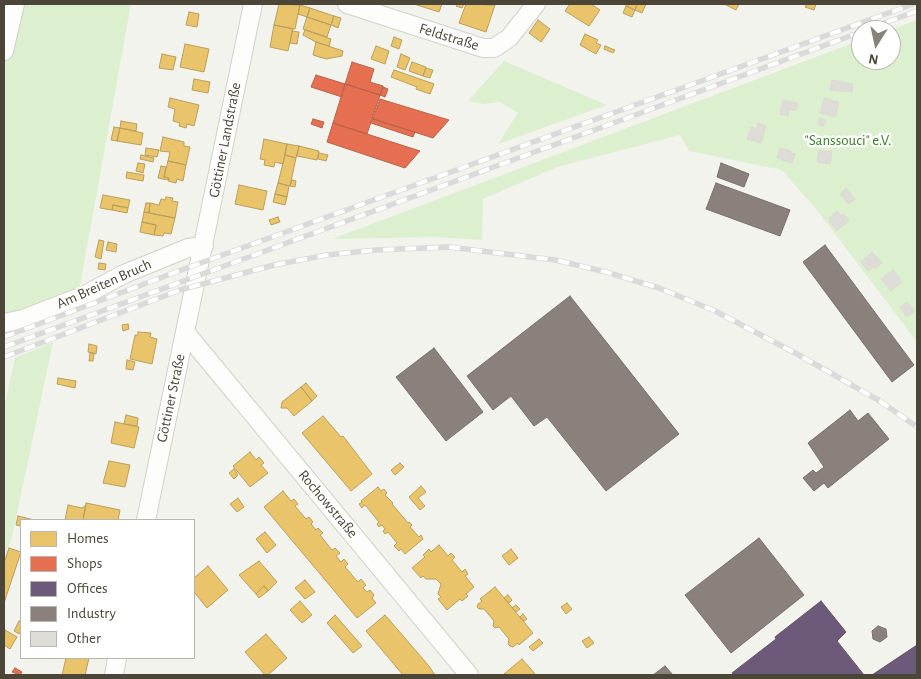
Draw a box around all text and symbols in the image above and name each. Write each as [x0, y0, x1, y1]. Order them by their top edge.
street label: Feldstraße [417, 19, 481, 55]
north arrow [851, 20, 901, 70]
text: N [868, 51, 880, 67]
street label: Göttiner Landstraße [205, 81, 245, 199]
park label: "Sanssouci" e.V. [805, 131, 891, 149]
street label: Am Breiten Bruch [54, 255, 154, 313]
street label: Göttiner Straße [153, 352, 189, 444]
street label: Rochowstraße [294, 466, 362, 542]
legend [20, 519, 195, 659]
text: Homes [67, 531, 109, 546]
text: Shops [67, 556, 102, 571]
text: Offices [67, 581, 108, 596]
text: Industry [67, 606, 116, 621]
text: Other [67, 631, 101, 646]

